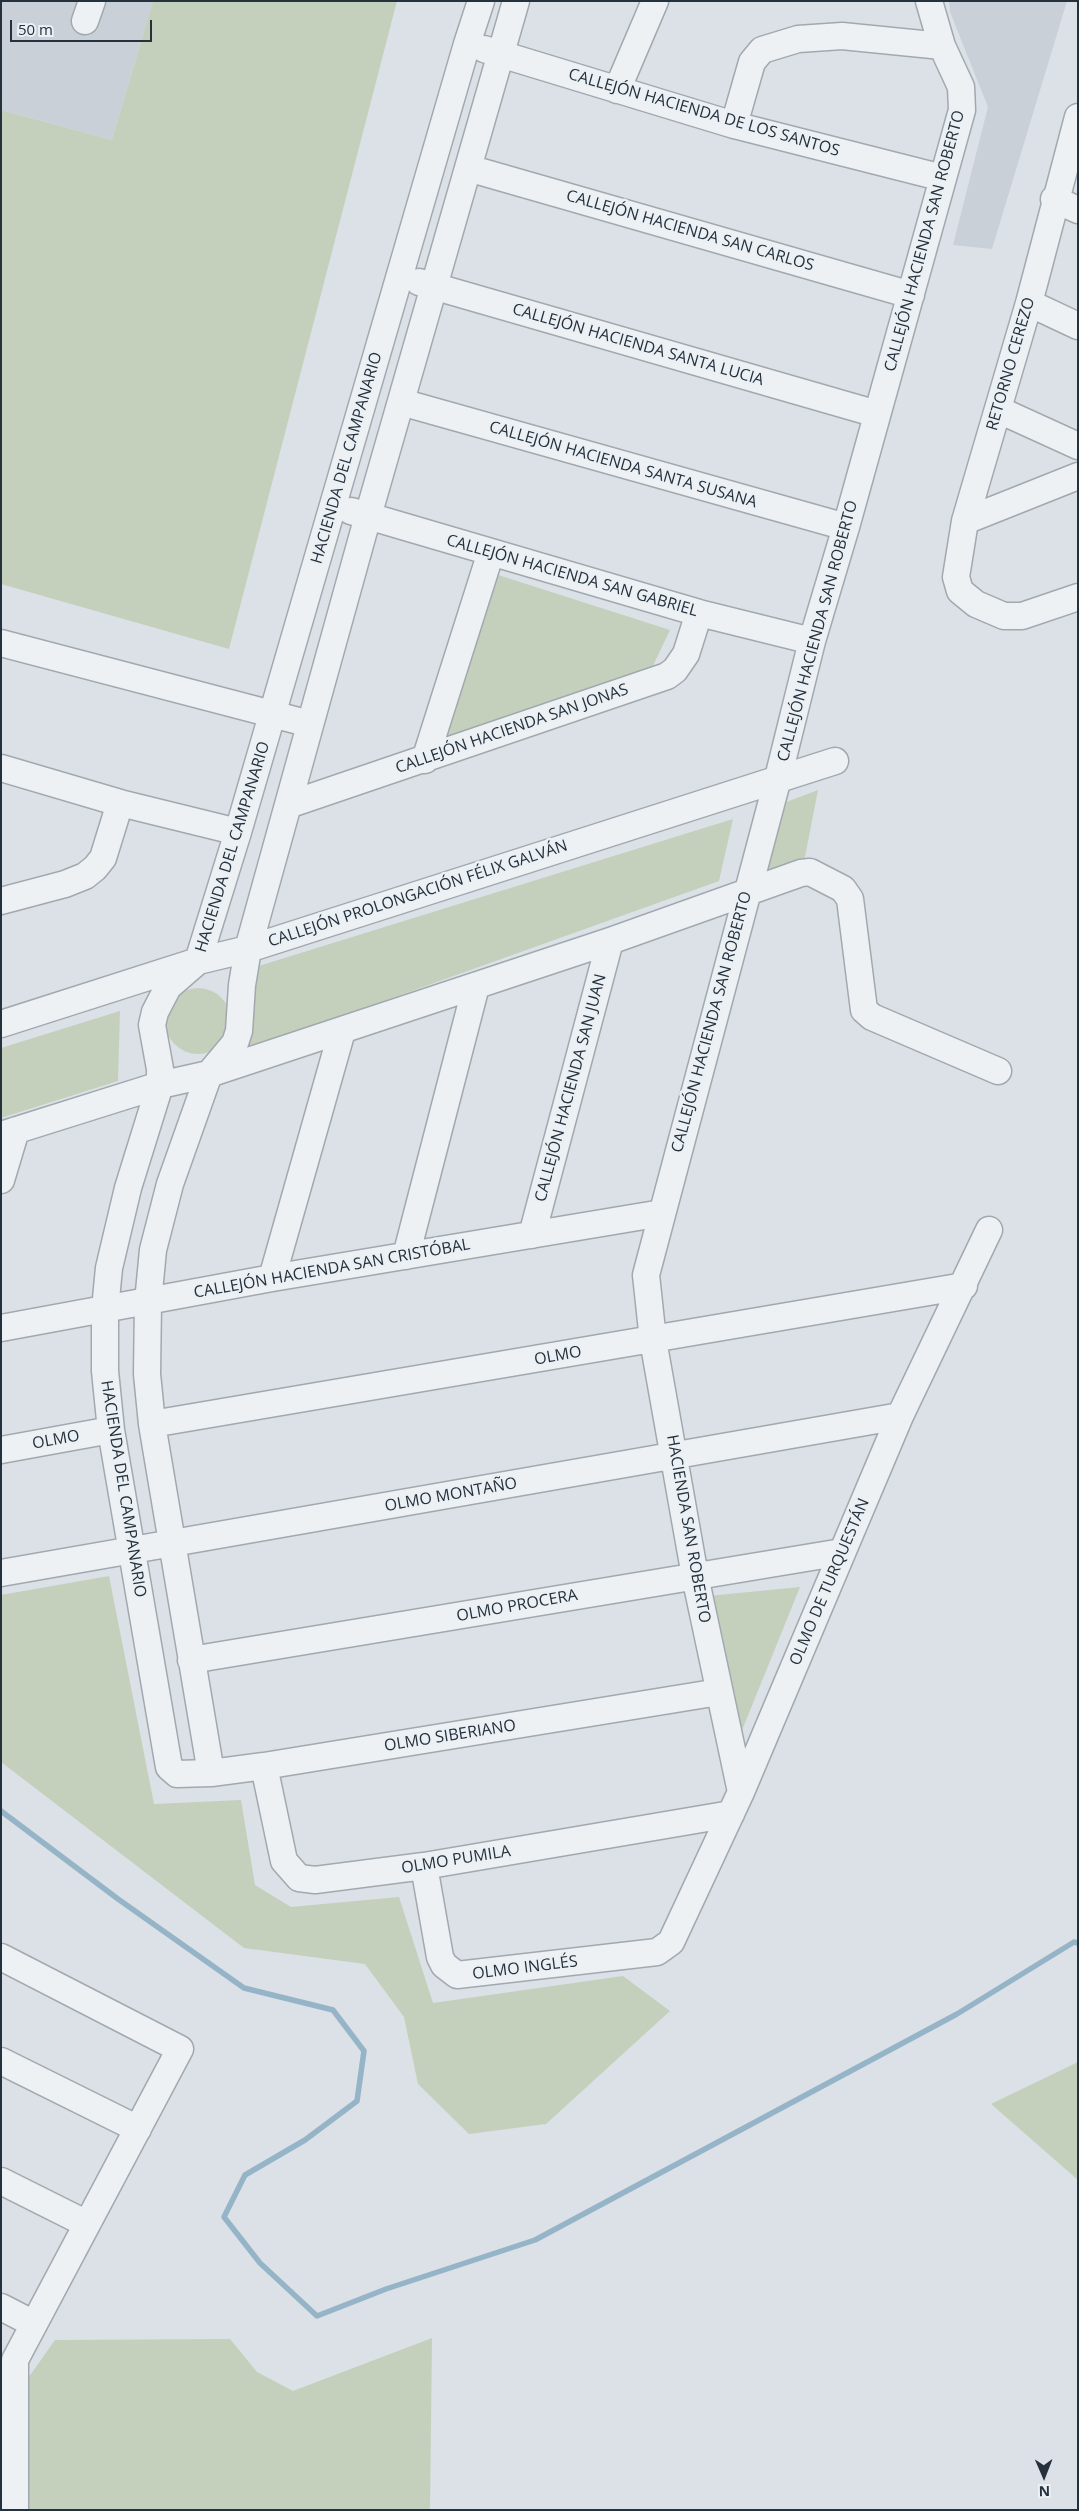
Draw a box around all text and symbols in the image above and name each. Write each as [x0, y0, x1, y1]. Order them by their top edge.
scale bar [12, 10, 155, 42]
text: 50 m [18, 19, 53, 39]
street label: CALLEJÓN HACIENDA DE LOS SANTOS [566, 65, 842, 161]
street label: CALLEJÓN HACIENDA SAN ROBERTO [881, 108, 969, 374]
street label: CALLEJÓN HACIENDA SAN CARLOS [564, 186, 816, 276]
street label: RETORNO CEREZO [983, 295, 1039, 433]
street label: CALLEJÓN HACIENDA SANTA LUCIA [510, 300, 766, 390]
street label: HACIENDA DEL CAMPANARIO [308, 350, 386, 566]
street label: CALLEJÓN HACIENDA SANTA SUSANA [487, 418, 759, 512]
street label: CALLEJÓN HACIENDA SAN ROBERTO [774, 498, 862, 764]
street label: CALLEJÓN HACIENDA SAN GABRIEL [444, 531, 700, 621]
street label: CALLEJÓN HACIENDA SAN JONAS [393, 680, 631, 778]
street label: HACIENDA DEL CAMPANARIO [192, 739, 274, 955]
street label: CALLEJÓN PROLONGACIÓN FÉLIX GALVÁN [266, 836, 570, 952]
street label: CALLEJÓN HACIENDA SAN ROBERTO [668, 889, 756, 1155]
street label: CALLEJÓN HACIENDA SAN JUAN [531, 972, 611, 1204]
street label: CALLEJÓN HACIENDA SAN CRISTÓBAL [192, 1235, 472, 1303]
street label: OLMO [533, 1342, 583, 1370]
street label: HACIENDA DEL CAMPANARIO [96, 1379, 150, 1599]
street label: OLMO [31, 1426, 81, 1454]
street label: HACIENDA SAN ROBERTO [662, 1433, 714, 1625]
street label: OLMO MONTAÑO [383, 1474, 519, 1516]
street label: OLMO DE TURQUESTÁN [786, 1496, 874, 1668]
street label: OLMO PROCERA [455, 1586, 579, 1626]
street label: OLMO SIBERIANO [383, 1716, 517, 1756]
street label: OLMO PUMILA [400, 1842, 512, 1878]
street label: OLMO INGLÉS [471, 1952, 579, 1984]
north arrow [1019, 2451, 1069, 2501]
text: N [1038, 2482, 1050, 2501]

